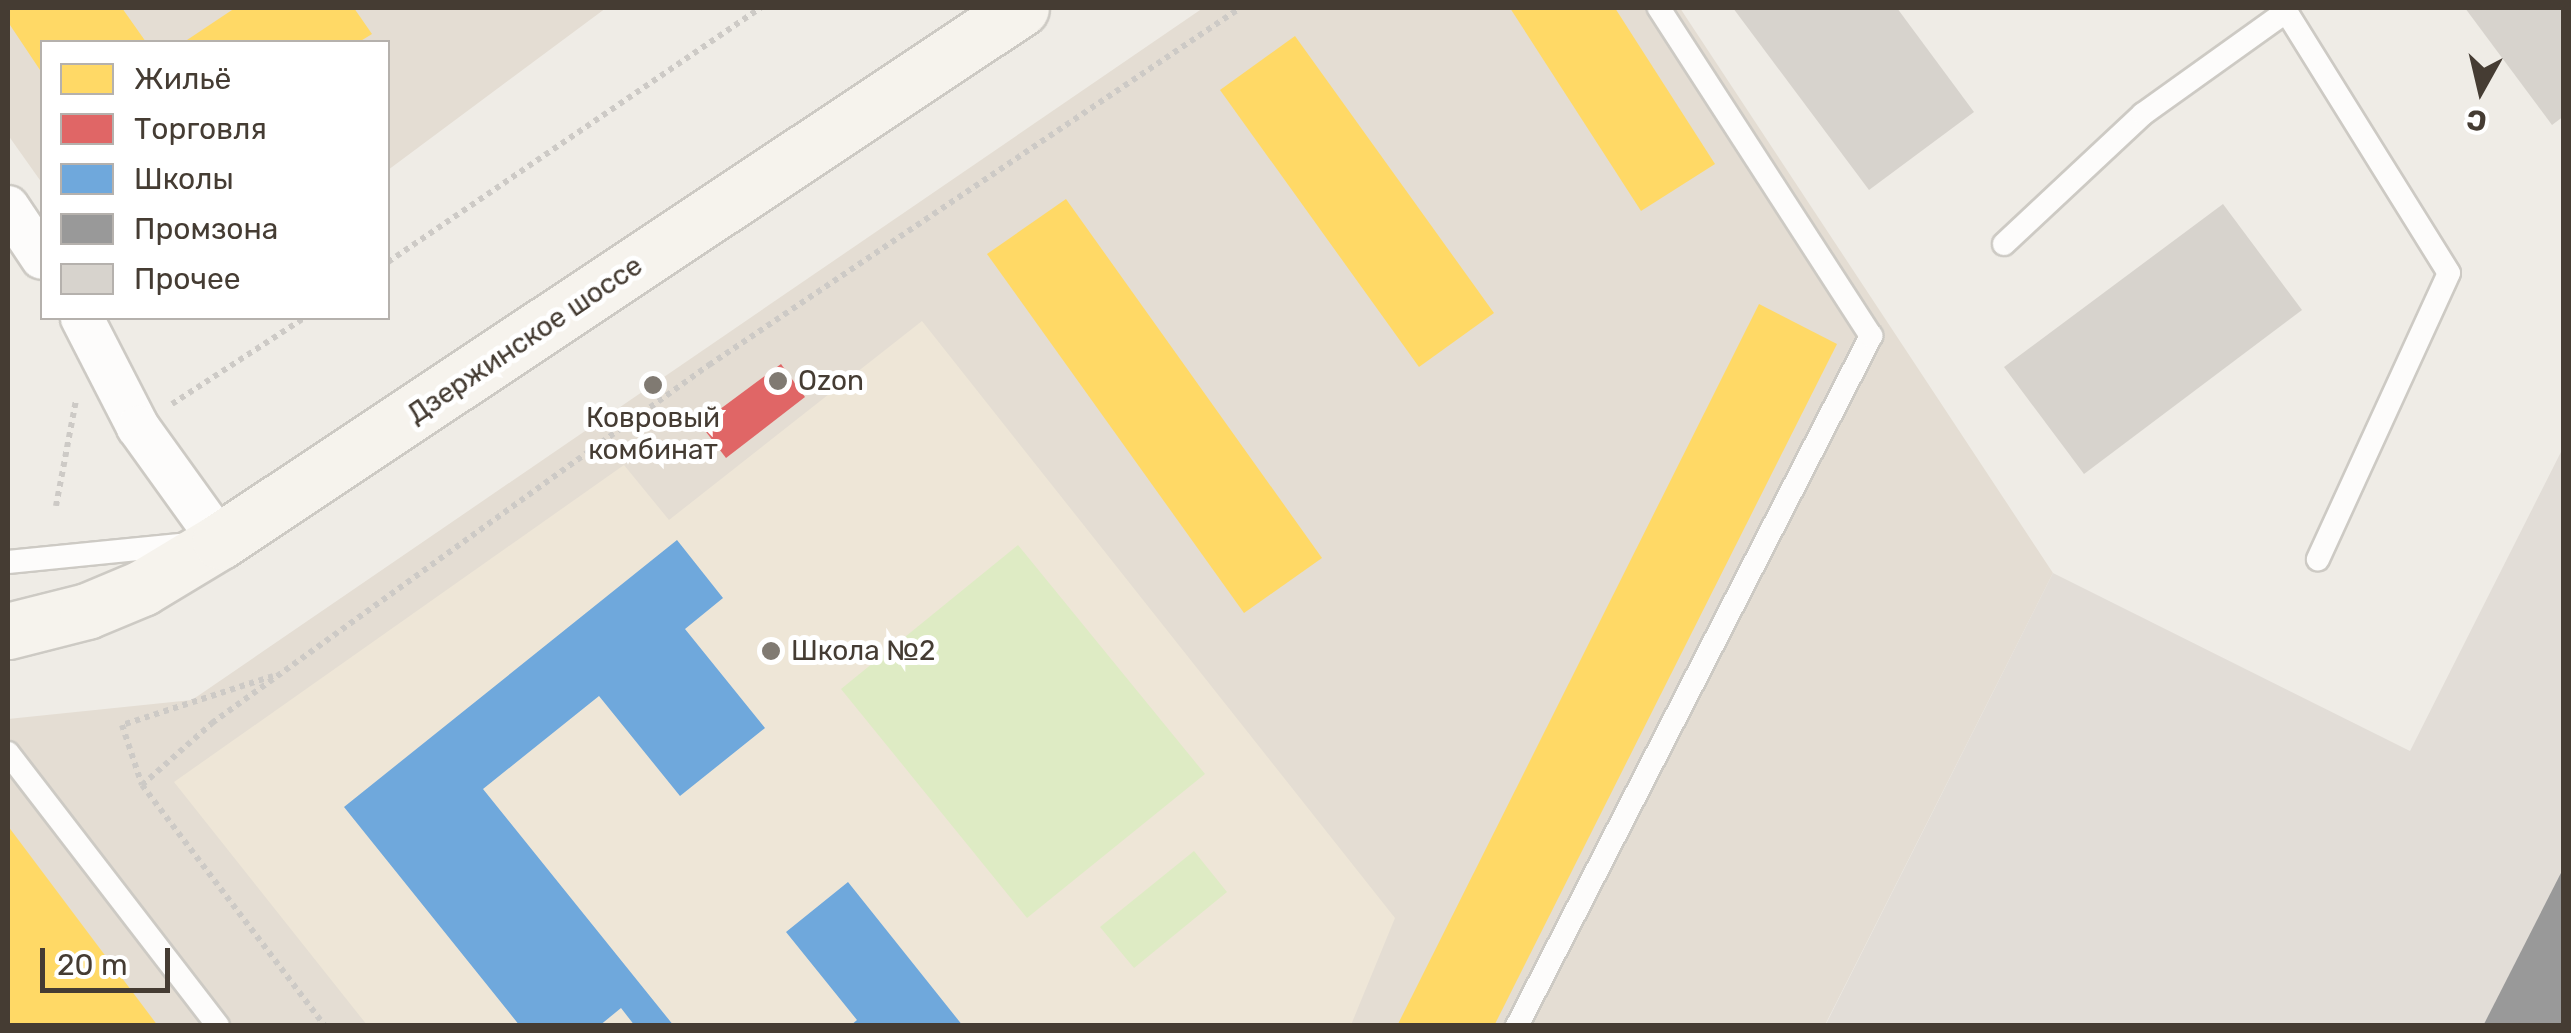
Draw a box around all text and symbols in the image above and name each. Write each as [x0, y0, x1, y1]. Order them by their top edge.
legend [40, 40, 390, 320]
north arrow [2431, 40, 2531, 140]
text: Жильё [134, 61, 231, 97]
text: С [2465, 102, 2489, 138]
text: Торговля [134, 111, 267, 147]
text: Школы [134, 161, 234, 197]
text: Промзона [134, 211, 278, 247]
street label: Дзержинское шоссе [401, 249, 649, 431]
text: Прочее [134, 261, 241, 297]
place label: Ozon [798, 364, 864, 398]
marker: Ozon [767, 370, 789, 392]
marker: Ковровый комбинат [642, 374, 664, 396]
place label: Ковровый комбинат [586, 401, 720, 467]
place label: Школа №2 [791, 634, 935, 668]
marker: Школа №2 [760, 640, 782, 662]
scale bar [45, 928, 175, 990]
text: 20 m [57, 947, 128, 983]

